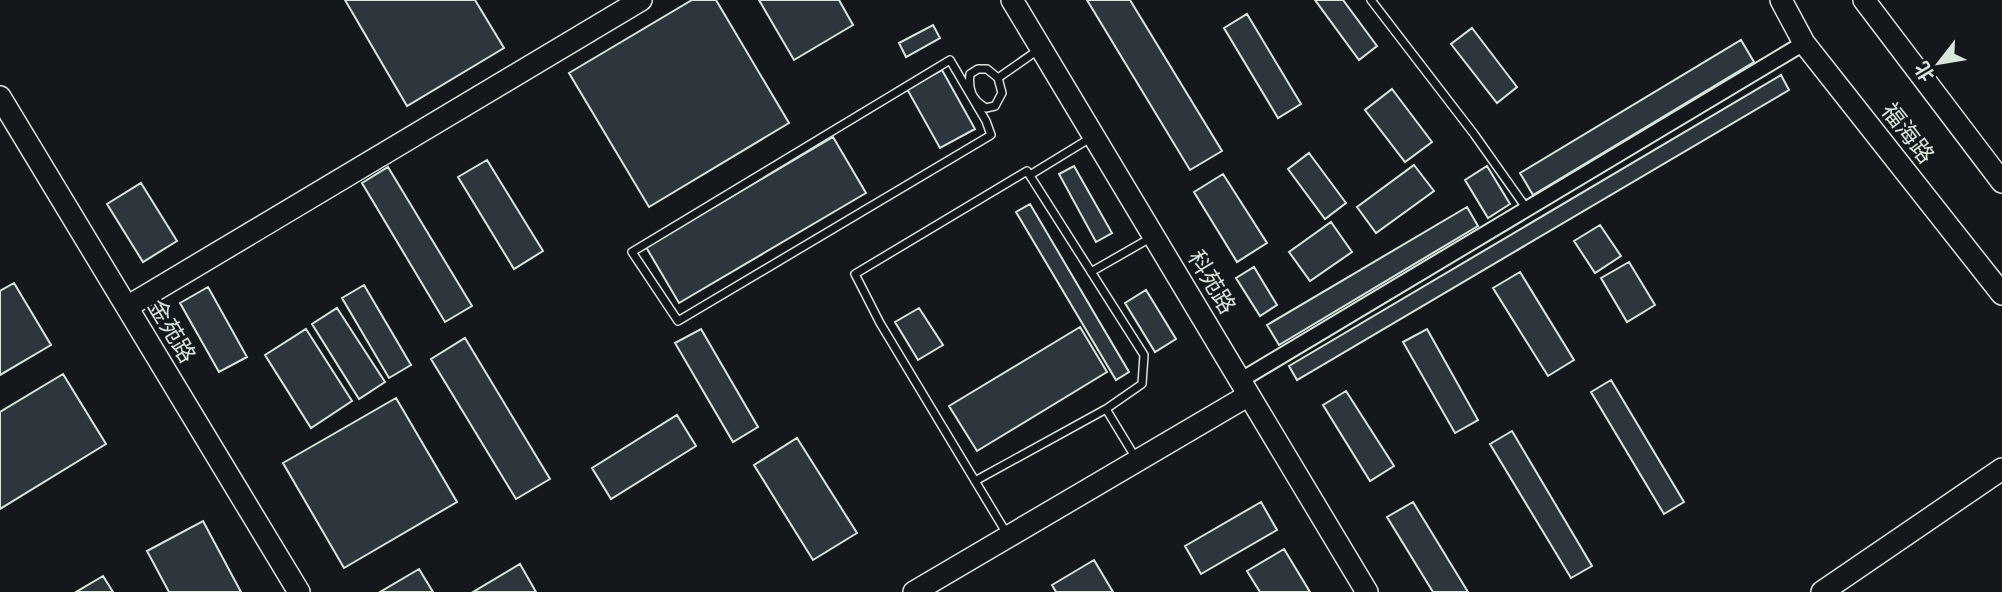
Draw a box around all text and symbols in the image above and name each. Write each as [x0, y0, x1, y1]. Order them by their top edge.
north arrow [1904, 28, 1974, 98]
text: 北 [1910, 57, 1940, 86]
street label: 福海路 [1876, 97, 1940, 169]
street label: 科苑路 [1182, 245, 1242, 319]
street label: 金苑路 [142, 294, 202, 368]

